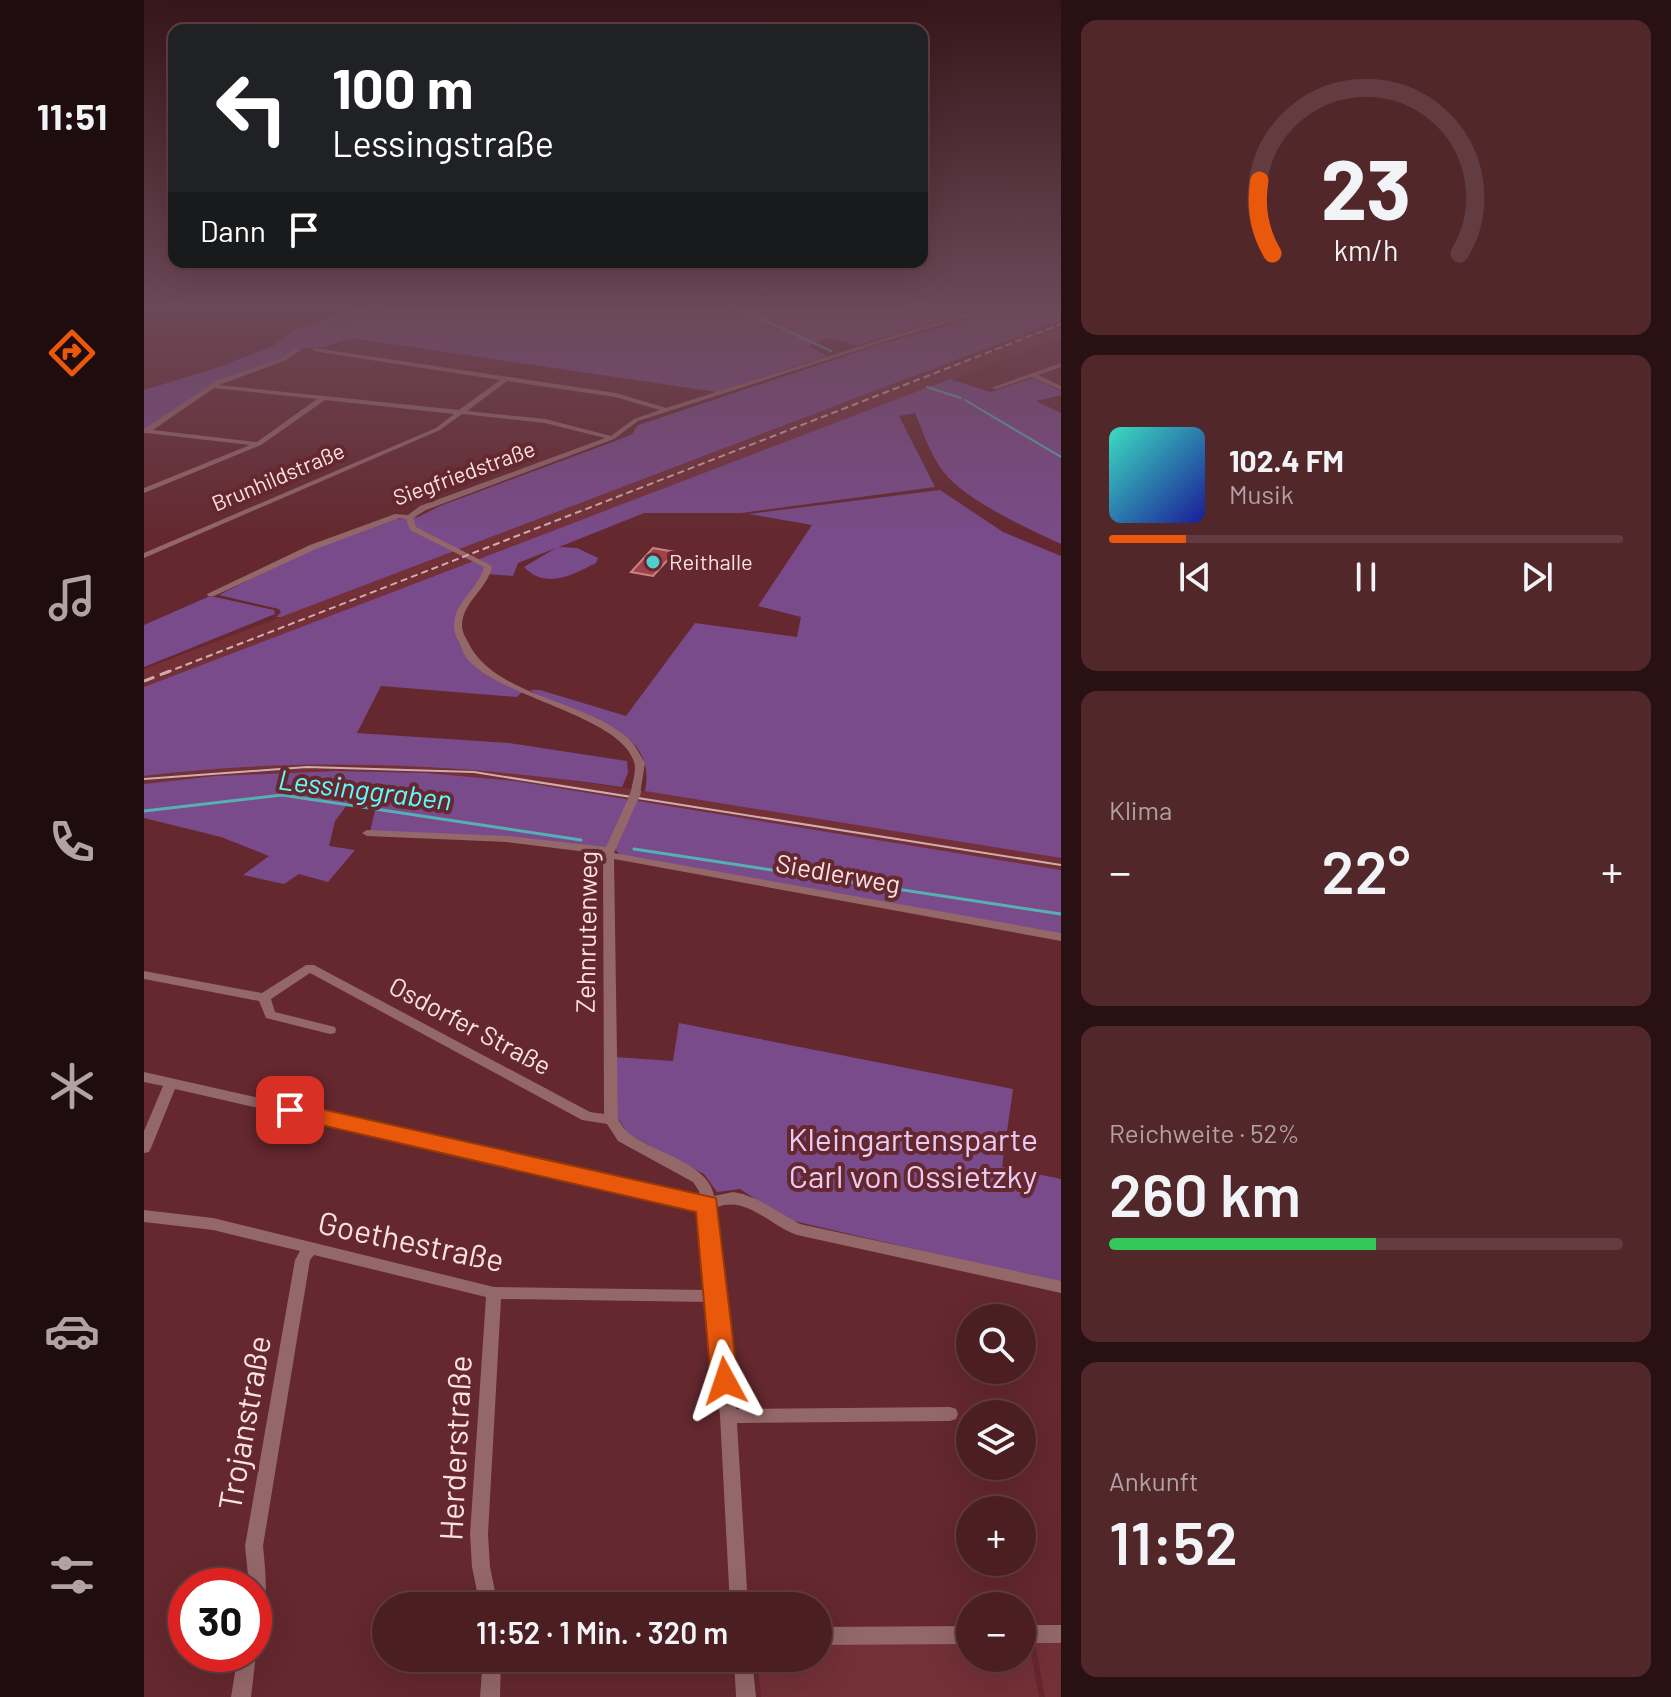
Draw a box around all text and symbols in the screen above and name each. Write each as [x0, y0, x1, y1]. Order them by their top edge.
text: 100 m [332, 53, 474, 120]
icon: left [200, 56, 304, 160]
text: 11:51 [37, 94, 107, 137]
text: Lessingstraße [332, 121, 554, 164]
text: 23 [1321, 136, 1411, 236]
icon: arrive [282, 208, 326, 252]
text: Dann [200, 212, 266, 248]
text: km/h [1334, 232, 1398, 267]
icon: directions [44, 325, 100, 381]
street label: Siegfriedstraße [389, 434, 538, 510]
street label: Brunhildstraße [207, 436, 348, 516]
text: 102.4 FM [1229, 442, 1344, 478]
text: Musik [1229, 478, 1294, 509]
place label: Reithalle [669, 548, 753, 574]
marker: Reithalle [644, 553, 662, 571]
icon: previous [1173, 555, 1217, 599]
icon: pause [1344, 555, 1388, 599]
icon: next [1515, 555, 1559, 599]
icon: music [44, 570, 100, 626]
water label: Lessinggraben [277, 762, 454, 816]
text: Klima [1109, 794, 1172, 825]
icon: phone [44, 814, 100, 870]
text: 22° [1322, 834, 1410, 906]
text: − [1109, 844, 1131, 897]
text: + [1601, 844, 1623, 897]
street label: Siedlerweg [774, 846, 903, 899]
street label: Zehnrutenweg [569, 851, 602, 1013]
street label: Osdorfer Straße [384, 969, 557, 1080]
icon: climate [44, 1058, 100, 1114]
pin [256, 1076, 324, 1144]
icon: arrive [268, 1088, 312, 1132]
text: Reichweite · 52% [1109, 1117, 1300, 1148]
park label: Kleingartensparte Carl von Ossietzky [788, 1119, 1038, 1194]
text: 260 km [1109, 1157, 1301, 1229]
street label: Goethestraße [315, 1202, 508, 1278]
icon: car [44, 1303, 100, 1359]
map controls [956, 1304, 1036, 1672]
button: search [956, 1304, 1036, 1384]
street label: Trojanstraße [209, 1332, 277, 1513]
position arrow [683, 1339, 767, 1423]
street label: Herderstraße [430, 1354, 478, 1541]
button: layers [956, 1400, 1036, 1480]
text: Ankunft [1109, 1465, 1198, 1496]
button: + [956, 1496, 1036, 1576]
text: 11:52 [1109, 1505, 1238, 1577]
icon: filters [44, 1547, 100, 1603]
speed limit sign: 30 [168, 1568, 272, 1672]
button: − [956, 1592, 1036, 1672]
text: 11:52 · 1 Min. · 320 m [476, 1614, 728, 1650]

